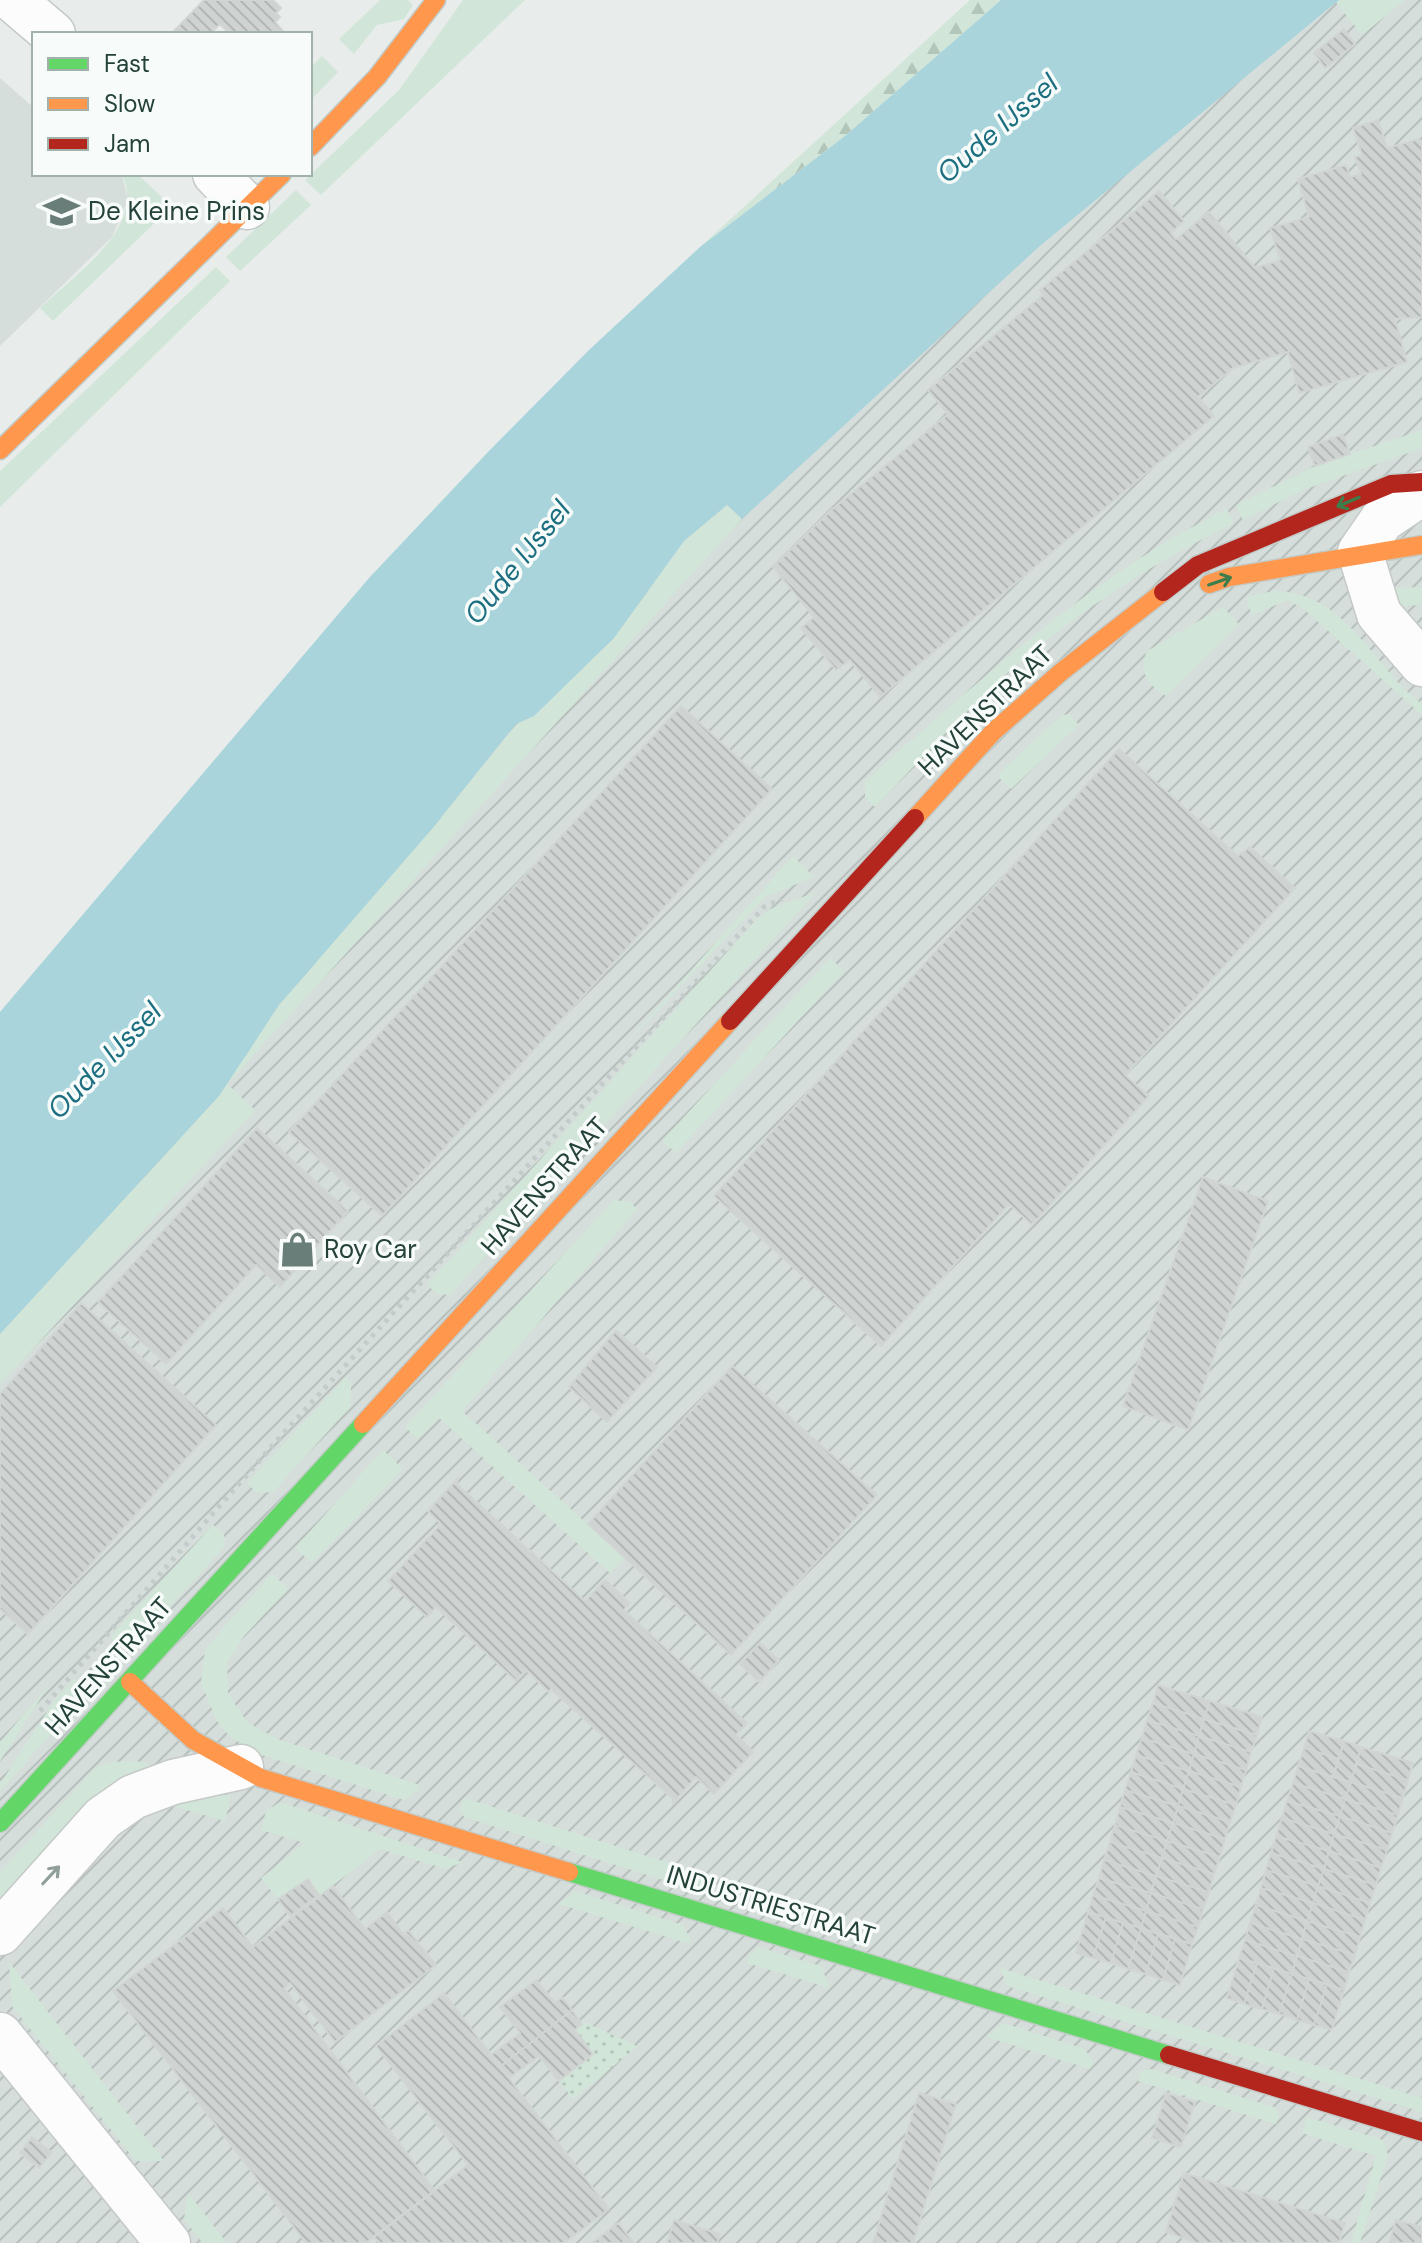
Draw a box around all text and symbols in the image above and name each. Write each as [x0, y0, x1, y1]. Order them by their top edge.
legend [32, 32, 312, 176]
text: Fast [104, 48, 150, 79]
water label: Oude IJssel [929, 65, 1066, 191]
text: Slow [104, 88, 155, 119]
text: Jam [104, 128, 150, 159]
school or university icon: De Kleine Prins [43, 192, 81, 230]
place label: De Kleine Prins [88, 194, 265, 228]
water label: Oude IJssel [456, 492, 579, 632]
one-way arrow [1336, 496, 1361, 510]
one-way arrow [1208, 572, 1233, 587]
street label: HAVENSTRAAT [911, 637, 1059, 783]
water label: Oude IJssel [39, 993, 170, 1127]
street label: HAVENSTRAAT [473, 1110, 615, 1262]
shop icon: Roy Car [279, 1230, 317, 1268]
place label: Roy Car [324, 1232, 417, 1266]
street label: HAVENSTRAAT [37, 1590, 179, 1742]
street label: INDUSTRIESTRAAT [663, 1857, 879, 1953]
one-way arrow [41, 1865, 59, 1885]

